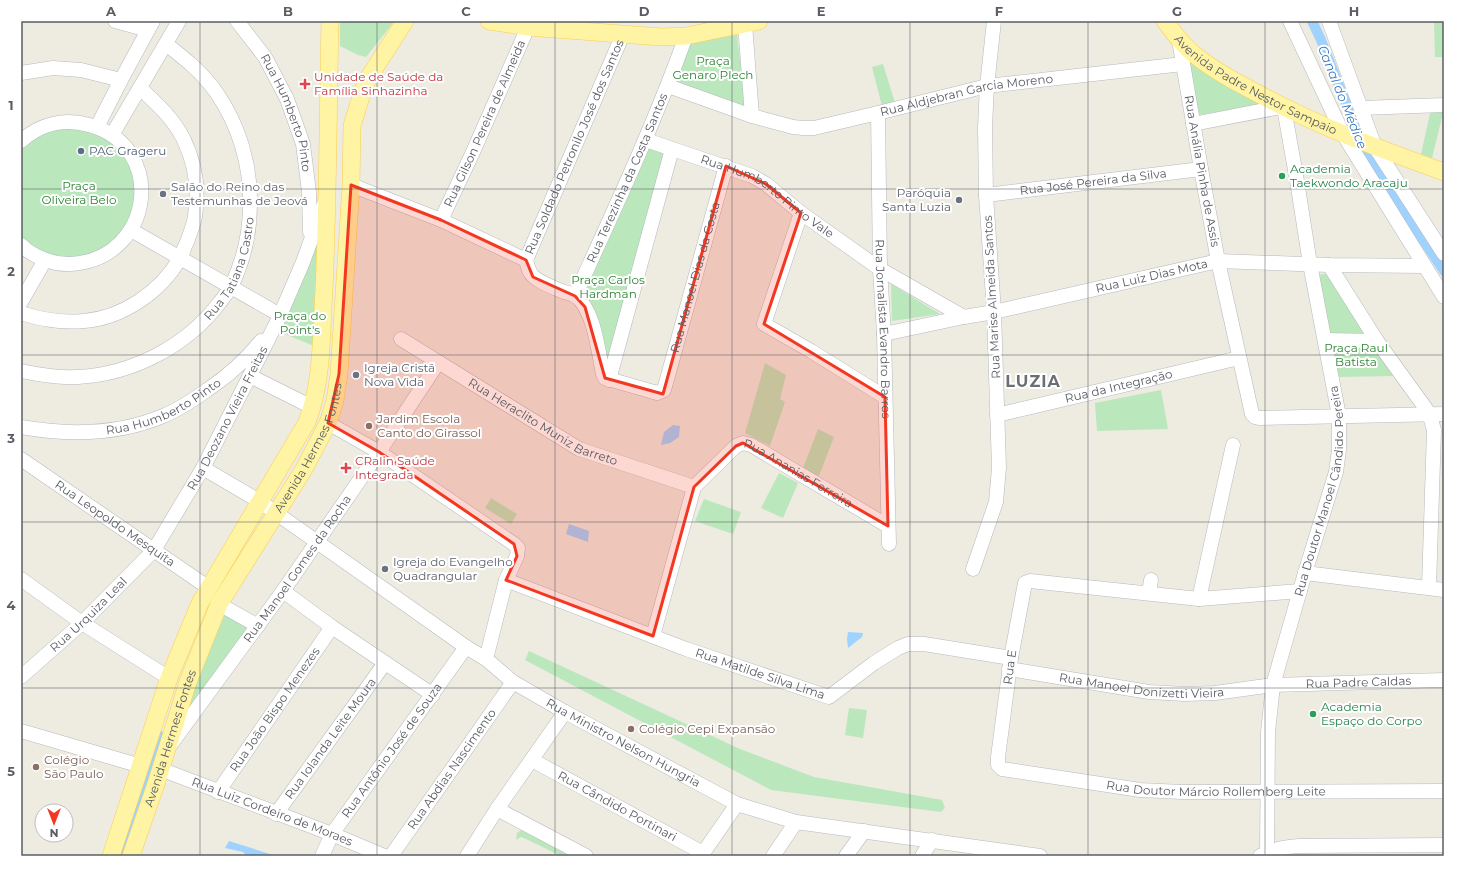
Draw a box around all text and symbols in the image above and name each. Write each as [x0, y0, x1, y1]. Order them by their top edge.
text: A [105, 3, 117, 19]
text: B [283, 3, 293, 19]
text: C [461, 3, 471, 19]
text: D [639, 3, 650, 19]
text: E [817, 3, 826, 19]
text: F [995, 3, 1003, 19]
text: G [1172, 3, 1182, 19]
text: H [1349, 3, 1359, 19]
street label: Avenida Padre Nestor Sampaio [1172, 32, 1339, 137]
street label: Rua Gilson Pereira de Almeida [440, 37, 528, 209]
street label: Rua Soldado Petronilo José dos Santos [521, 37, 627, 257]
water label: Canal do Médice [1315, 43, 1371, 151]
street label: Rua Humberto Pinto [258, 51, 314, 173]
park label: Praça Genaro Plech [673, 53, 753, 82]
place label: Unidade de Saúde da Família Sinhazinha [314, 69, 443, 98]
street label: Rua Aldjebran Garcia Moreno [878, 71, 1054, 119]
marker: Unidade de Saúde da Família Sinhazinha [299, 78, 311, 90]
street label: Rua Terezinha da Costa Santos [583, 91, 671, 265]
street label: Rua Anália Pinha de Assis [1182, 94, 1223, 248]
text: 1 [8, 97, 14, 113]
place label: PAC Grageru [89, 143, 166, 158]
marker: PAC Grageru [76, 146, 86, 156]
street label: Rua Humberto Pinto Vale [699, 151, 837, 241]
place label: Academia Taekwondo Aracaju [1290, 161, 1408, 190]
street label: Rua José Pereira da Silva [1019, 165, 1167, 198]
marker: Academia Taekwondo Aracaju [1277, 171, 1287, 181]
park label: Praça Oliveira Belo [42, 178, 116, 207]
place label: Salão do Reino das Testemunhas de Jeová [171, 179, 308, 208]
place label: Paróquia Santa Luzia [882, 185, 951, 214]
marker: Salão do Reino das Testemunhas de Jeová [158, 189, 168, 199]
marker: Paróquia Santa Luzia [954, 195, 964, 205]
street label: Rua Manoel Dias da Costa [667, 200, 723, 354]
street label: Rua Marise Almeida Santos [980, 215, 1003, 379]
street label: Rua Tatiana Castro [200, 216, 257, 323]
street label: Rua Jornalista Evandro Barros [873, 239, 894, 419]
street label: Rua Luiz Dias Mota [1094, 256, 1209, 296]
text: 2 [7, 263, 15, 279]
park label: Praça Carlos Hardman [571, 272, 645, 301]
park label: Praça do Point's [274, 308, 326, 337]
park label: Praça Raul Batista [1324, 340, 1388, 369]
street label: Rua Deozano Vieira Freitas [183, 343, 271, 493]
place label: Igreja Cristã Nova Vida [364, 360, 435, 389]
street label: Rua da Integração [1063, 366, 1174, 406]
marker: Igreja Cristã Nova Vida [351, 370, 361, 380]
district label: LUZIA [1005, 372, 1061, 391]
street label: Rua Humberto Pinto [105, 375, 224, 437]
street label: Rua Heraclito Muniz Barreto [466, 375, 620, 468]
street label: Avenida Hermes Fontes [270, 382, 345, 515]
street label: Rua Doutor Manoel Cândido Pereira [1291, 384, 1346, 598]
place label: Jardim Escola Canto do Girassol [376, 411, 481, 440]
marker: Jardim Escola Canto do Girassol [364, 421, 374, 431]
text: 3 [6, 430, 15, 446]
street label: Rua Ananias Ferreira [742, 435, 856, 511]
place label: CRalin Saúde Integrada [355, 453, 435, 482]
marker: CRalin Saúde Integrada [340, 462, 352, 474]
street label: Rua Leopoldo Mesquita [52, 477, 178, 569]
street label: Rua Manoel Gomes da Rocha [240, 492, 354, 645]
place label: Igreja do Evangelho Quadrangular [393, 554, 513, 583]
marker: Igreja do Evangelho Quadrangular [380, 564, 390, 574]
street label: Rua Urquiza Leal [47, 574, 130, 655]
text: 4 [7, 597, 16, 613]
street label: Rua João Bispo Menezes [226, 644, 323, 775]
street label: Rua Matilde Silva Lima [693, 645, 827, 702]
street label: Rua E [1000, 649, 1019, 685]
street label: Avenida Hermes Fontes [141, 667, 199, 809]
street label: Rua Manoel Donizetti Vieira [1058, 669, 1225, 701]
street label: Rua Padre Caldas [1305, 673, 1412, 691]
street label: Rua Iolanda Leite Moura [281, 675, 379, 802]
street label: Rua Antônio José de Souza [338, 680, 445, 821]
street label: Rua Ministro Nelson Hungria [543, 695, 703, 790]
place label: Academia Espaço do Corpo [1321, 699, 1422, 728]
street label: Rua Abdias Nascimento [404, 706, 499, 832]
marker: Academia Espaço do Corpo [1308, 709, 1318, 719]
place label: Colégio Cepi Expansão [639, 721, 775, 736]
marker: Colégio Cepi Expansão [626, 724, 636, 734]
place label: Colégio São Paulo [44, 752, 103, 781]
marker: Colégio São Paulo [31, 762, 41, 772]
text: 5 [7, 763, 15, 779]
street label: Rua Cândido Portinari [555, 768, 680, 844]
street label: Rua Luiz Cordeiro de Moraes [190, 774, 355, 849]
street label: Rua Doutor Márcio Rollemberg Leite [1105, 777, 1326, 799]
north arrow [34, 803, 74, 843]
text: N [50, 826, 58, 840]

